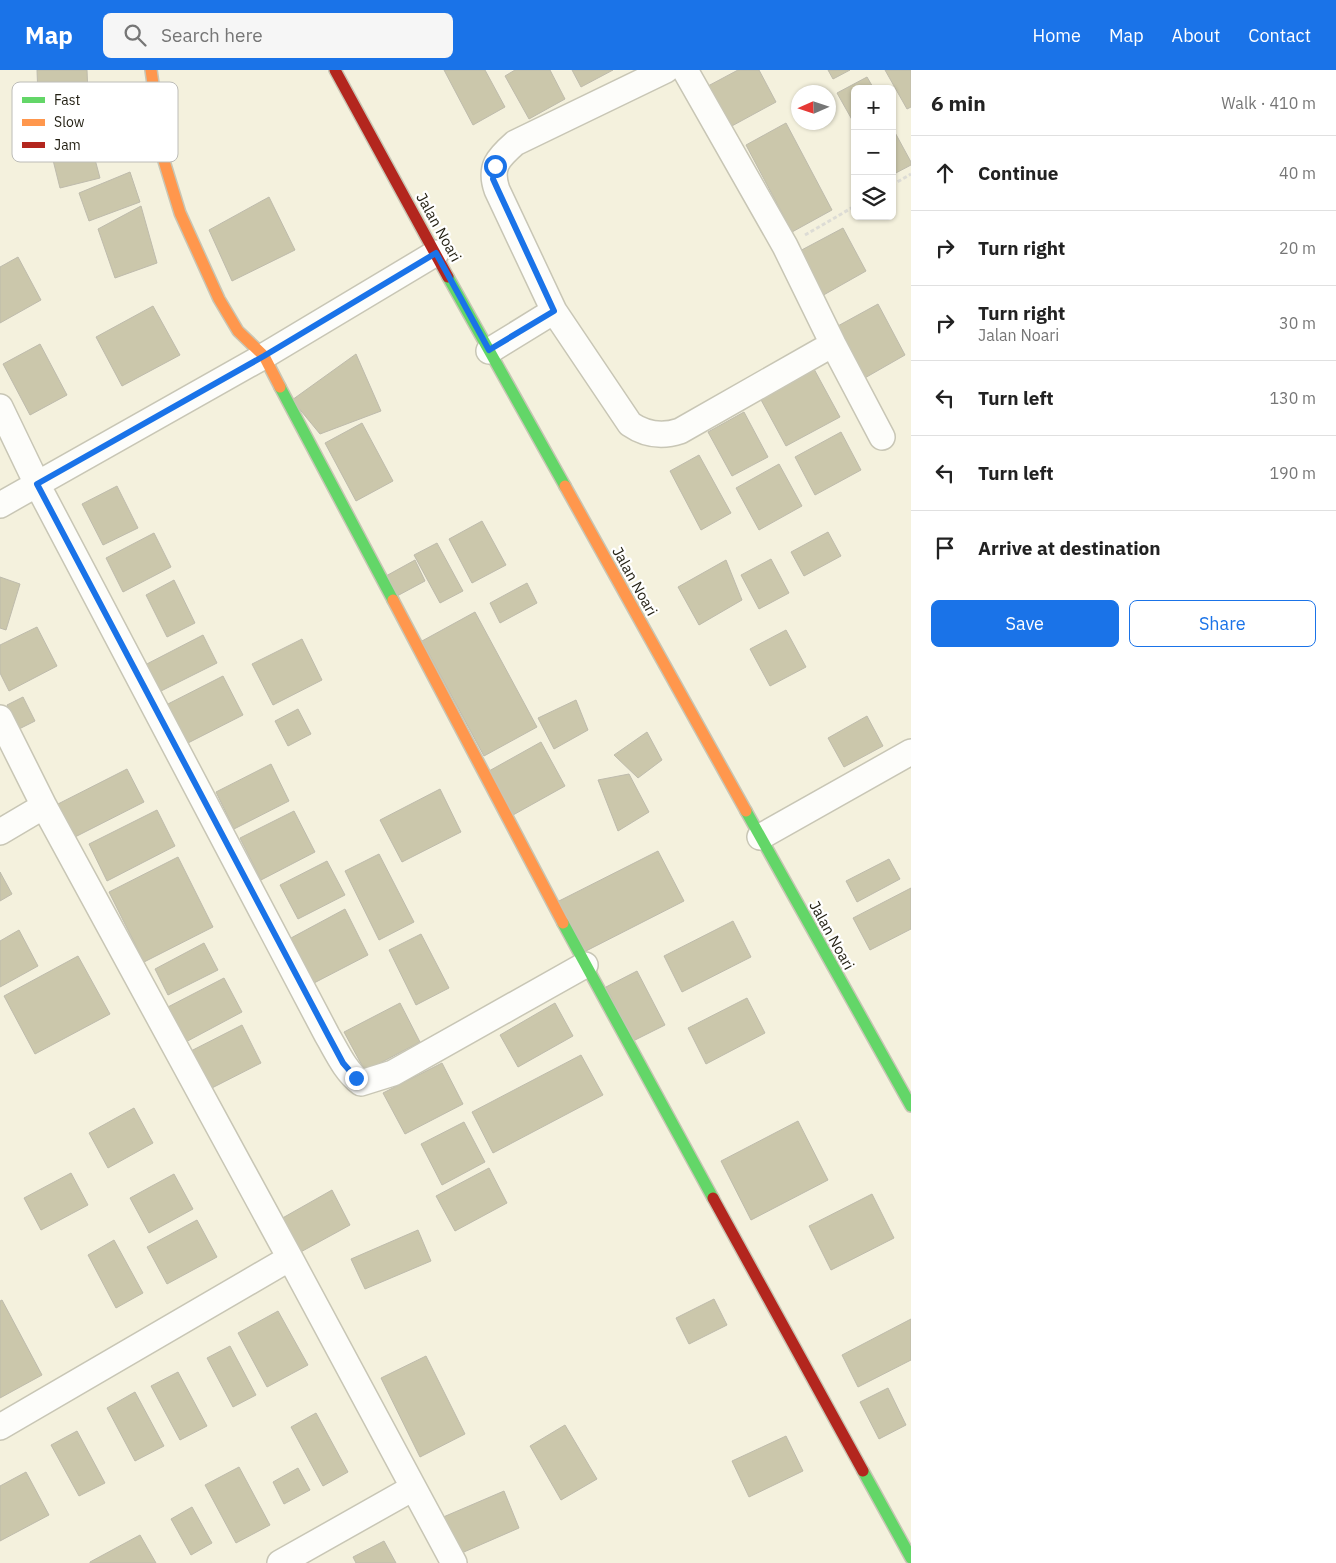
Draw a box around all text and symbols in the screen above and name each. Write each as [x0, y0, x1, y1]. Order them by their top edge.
search box [103, 13, 453, 58]
text: Map [25, 19, 73, 51]
icon: search [121, 21, 149, 49]
text: Search here [161, 23, 263, 47]
text: Home [1033, 24, 1081, 47]
text: Map [1109, 24, 1144, 47]
text: About [1172, 24, 1220, 47]
text: Contact [1248, 24, 1311, 47]
legend [12, 82, 178, 162]
north arrow [791, 85, 836, 130]
map controls [851, 85, 896, 220]
button: + [851, 85, 896, 130]
text: 6 min [931, 89, 986, 117]
text: Fast [54, 91, 80, 109]
text: Walk · 410 m [1221, 93, 1316, 113]
text: Slow [54, 113, 85, 131]
button: − [851, 130, 896, 175]
text: Jam [54, 136, 81, 154]
route start [484, 155, 507, 178]
icon: ahead [931, 159, 959, 187]
text: Continue [978, 161, 1058, 185]
text: 40 m [1279, 163, 1316, 183]
button: layers [851, 175, 896, 220]
street label: Jalan Noari [412, 189, 466, 265]
icon: right [931, 234, 959, 262]
text: Turn right [978, 236, 1065, 260]
text: 20 m [1279, 238, 1316, 258]
text: Turn right [978, 301, 1065, 325]
icon: right [931, 309, 959, 337]
text: 30 m [1279, 313, 1316, 333]
text: Jalan Noari [978, 325, 1059, 345]
icon: left [931, 384, 959, 412]
text: Turn left [978, 386, 1054, 410]
text: 130 m [1269, 388, 1316, 408]
icon: left [931, 459, 959, 487]
text: Turn left [978, 461, 1054, 485]
text: 190 m [1269, 463, 1316, 483]
icon: arrive [931, 534, 959, 562]
text: Arrive at destination [978, 536, 1161, 560]
street label: Jalan Noari [608, 543, 662, 619]
button: Save [931, 600, 1119, 647]
button: Share [1129, 600, 1316, 647]
street label: Jalan Noari [805, 897, 859, 973]
route end [345, 1067, 368, 1090]

